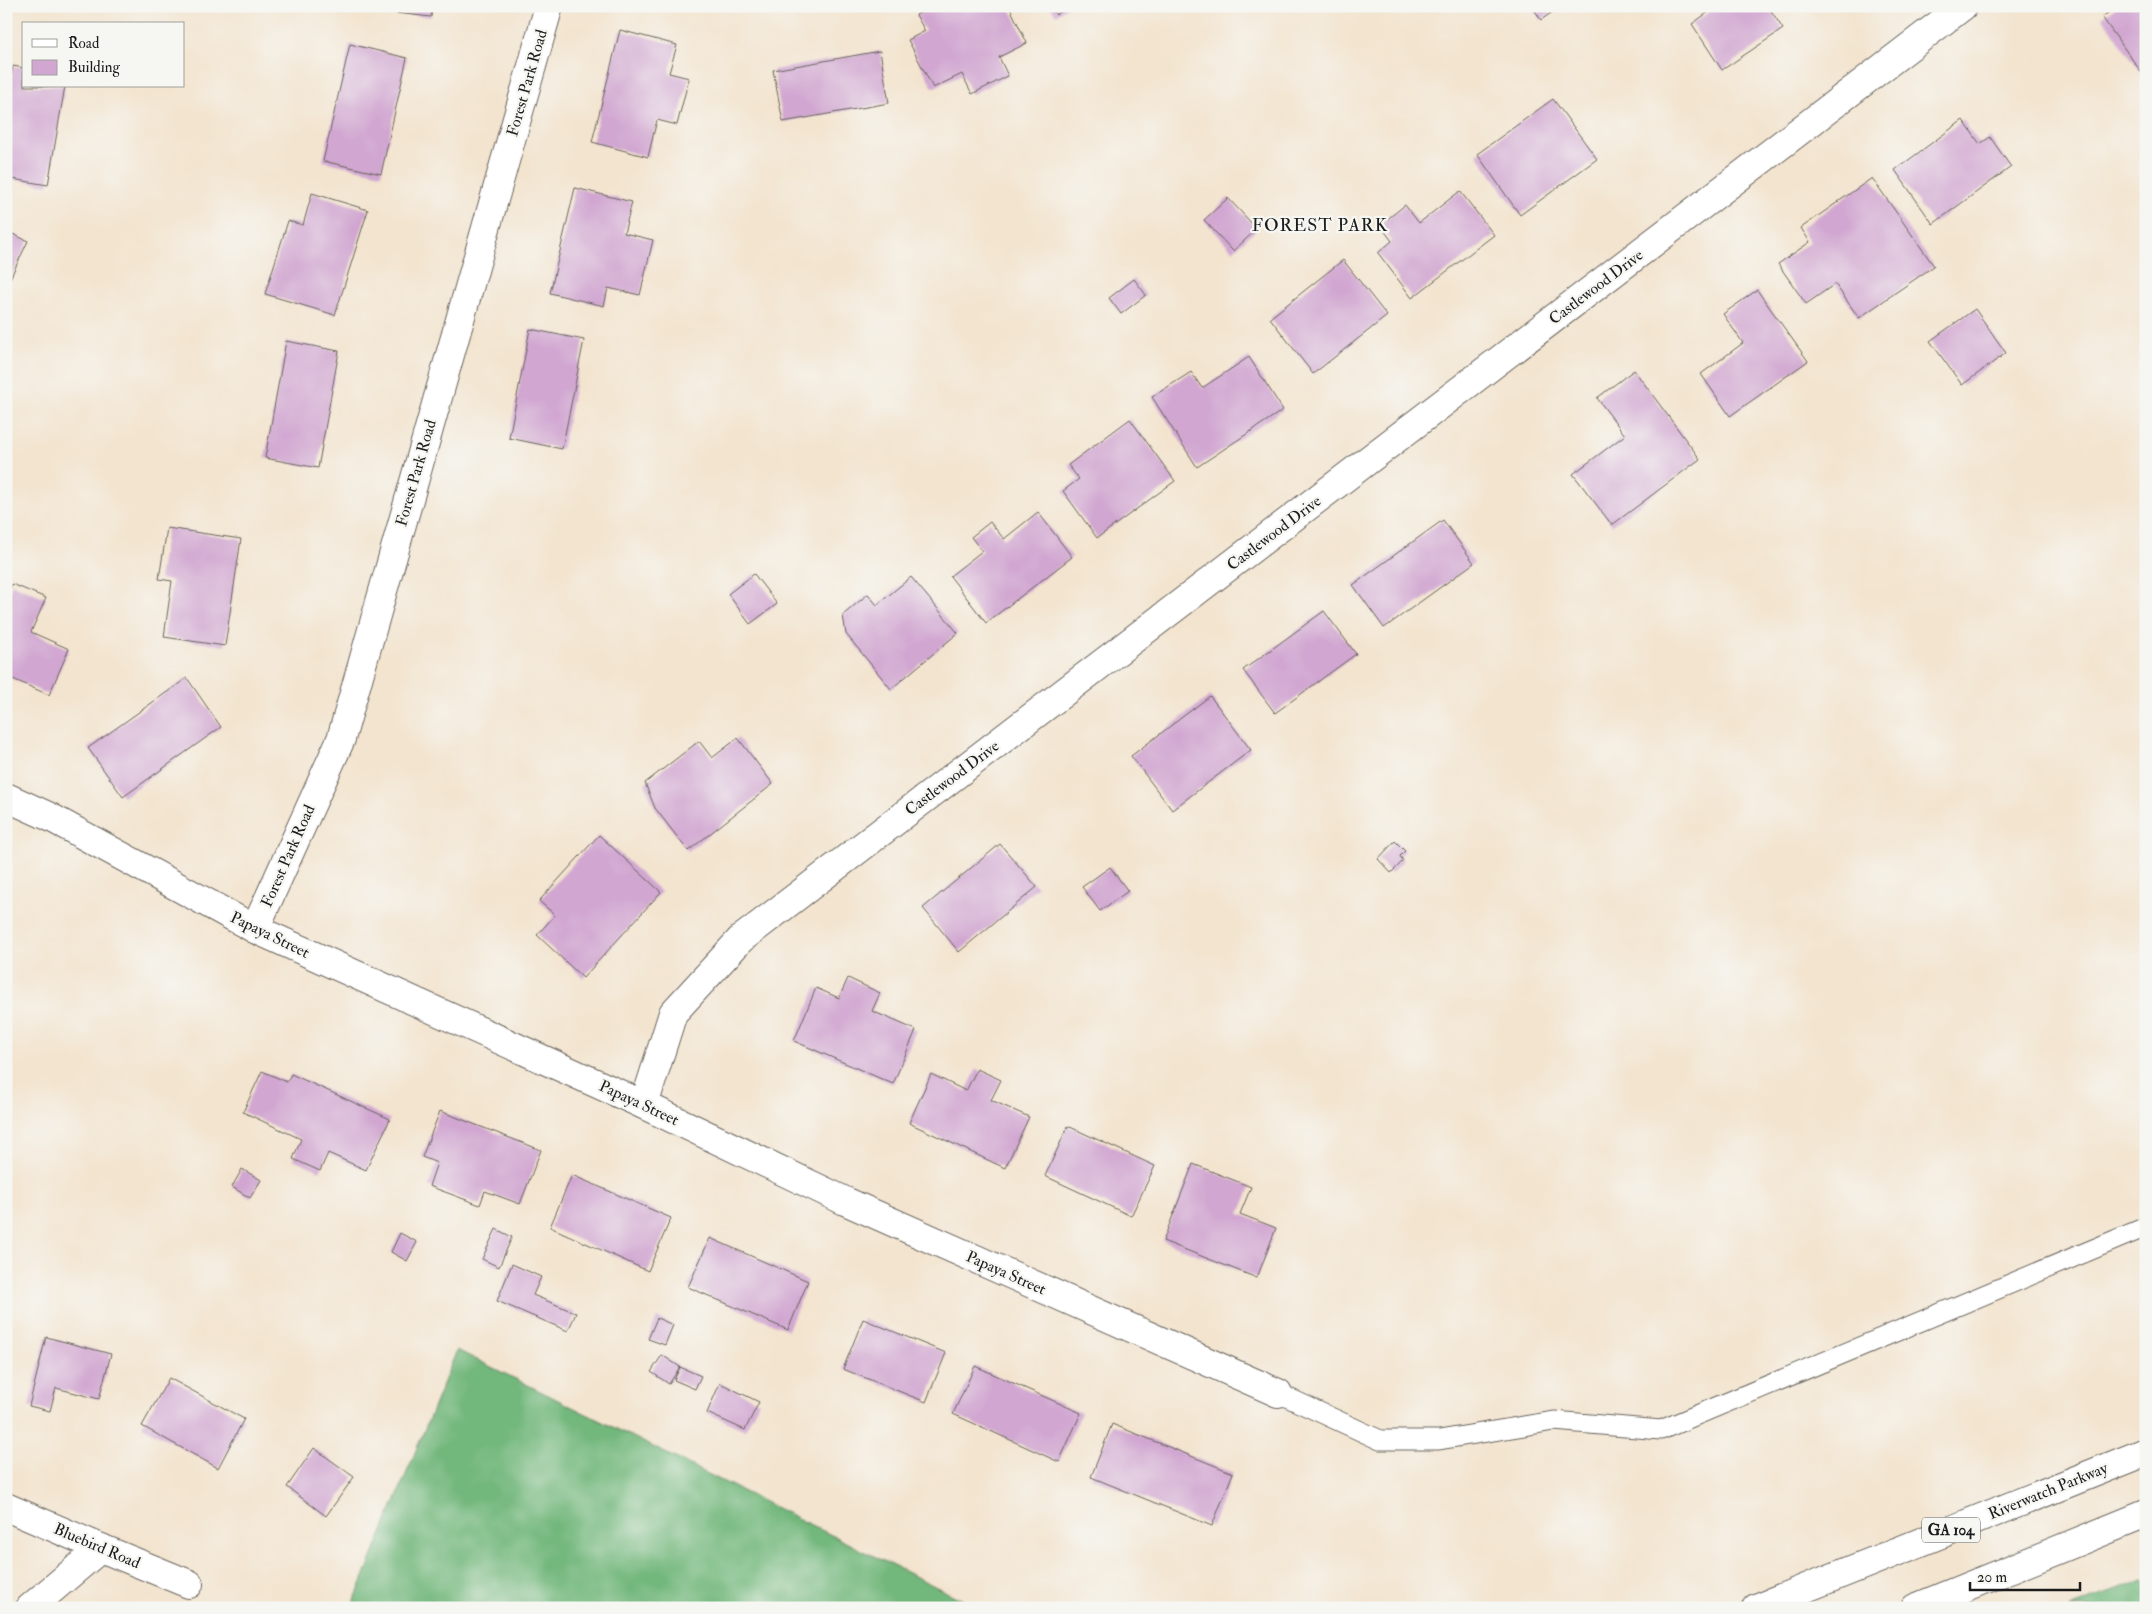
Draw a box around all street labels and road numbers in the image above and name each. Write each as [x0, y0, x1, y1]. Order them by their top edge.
street label: Forest Park Road [502, 27, 552, 139]
street label: Castlewood Drive [1545, 245, 1647, 329]
street label: Forest Park Road [391, 417, 441, 529]
street label: Castlewood Drive [1223, 491, 1325, 575]
street label: Castlewood Drive [901, 736, 1003, 820]
street label: Forest Park Road [257, 802, 320, 910]
street label: Papaya Street [227, 907, 313, 964]
street label: Papaya Street [596, 1076, 682, 1131]
street label: Papaya Street [962, 1246, 1049, 1300]
street label: Riverwatch Parkway [1985, 1458, 2112, 1524]
road number: GA 104 [1922, 1518, 1980, 1542]
street label: Bluebird Road [51, 1519, 143, 1573]

